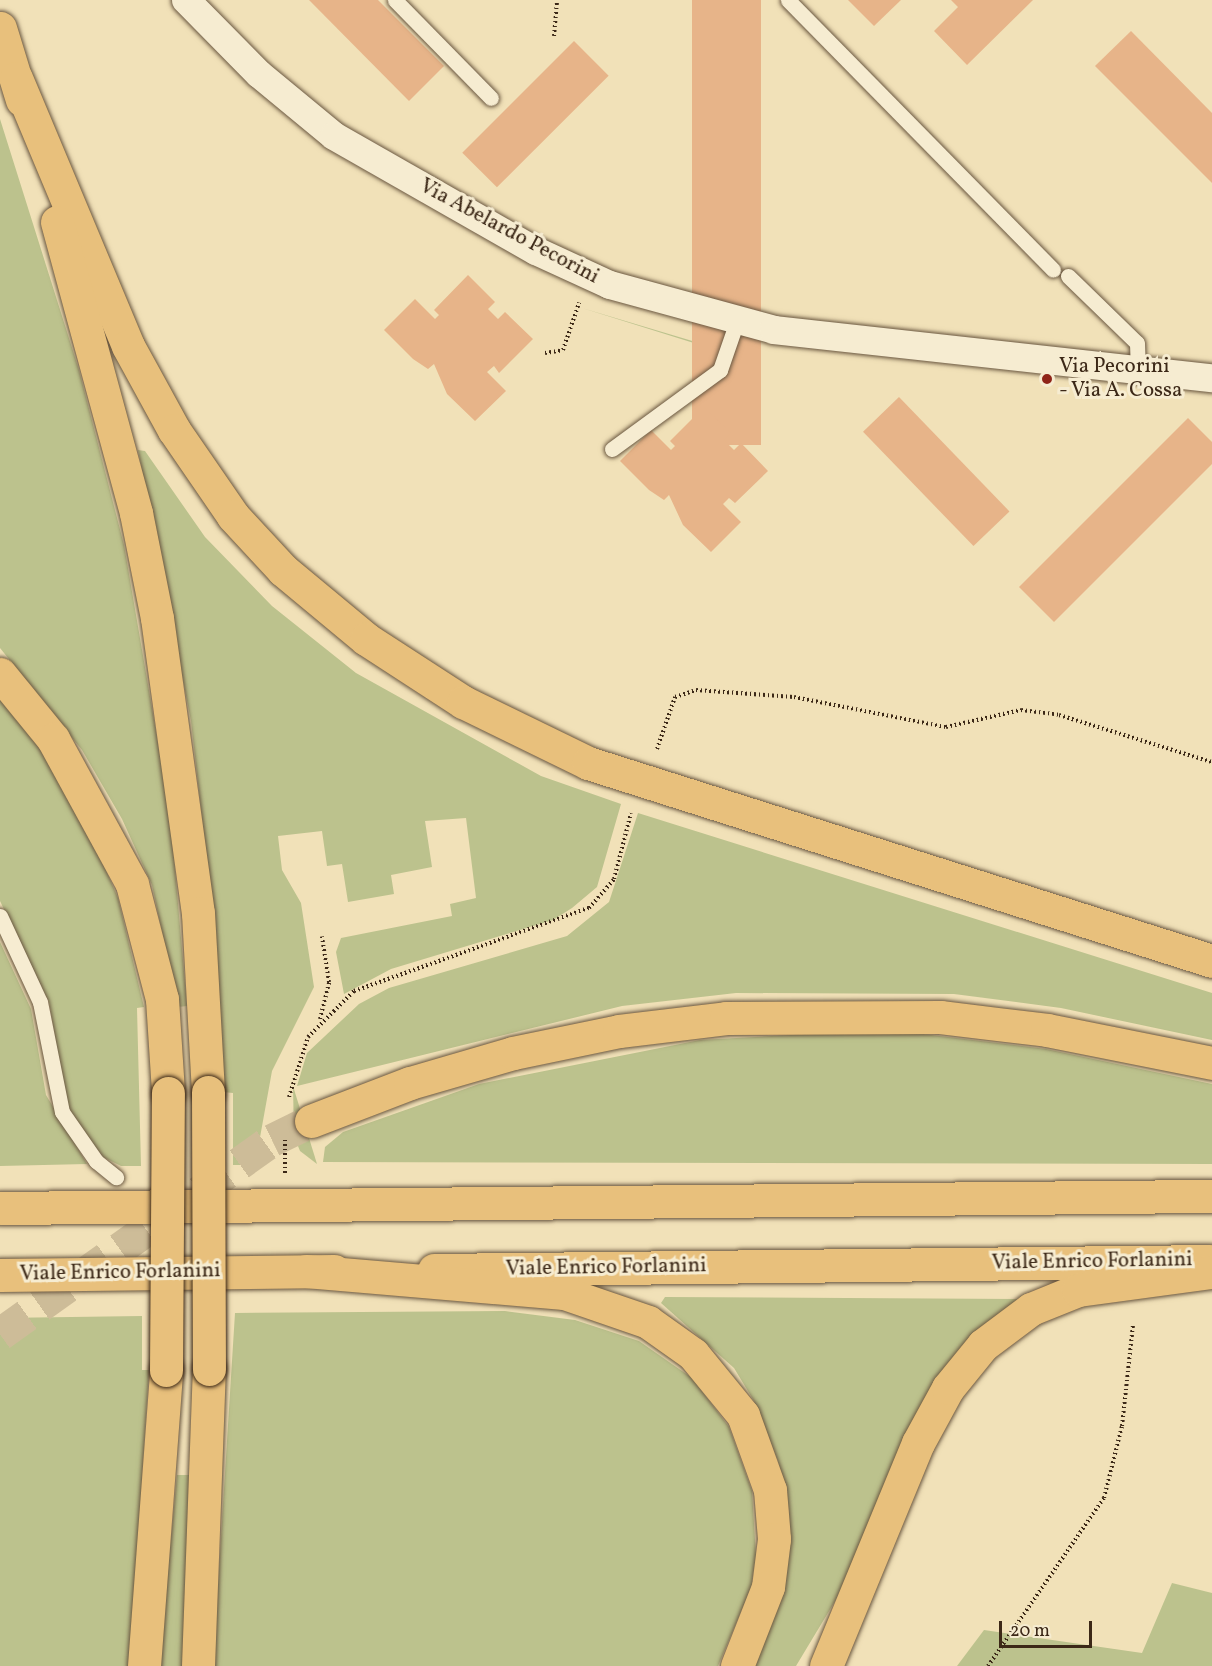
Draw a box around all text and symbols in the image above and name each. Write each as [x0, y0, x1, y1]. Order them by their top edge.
street label: Via Abelardo Pecorini [415, 174, 603, 290]
place label: Via Pecorini - Via A. Cossa [1059, 354, 1184, 404]
marker: Via Pecorini - Via A. Cossa [1040, 372, 1054, 386]
street label: Viale Enrico Forlanini [991, 1248, 1193, 1276]
street label: Viale Enrico Forlanini [505, 1254, 707, 1282]
street label: Viale Enrico Forlanini [19, 1259, 221, 1287]
scale bar [1002, 1609, 1095, 1647]
text: 20 m [1010, 1619, 1050, 1644]

